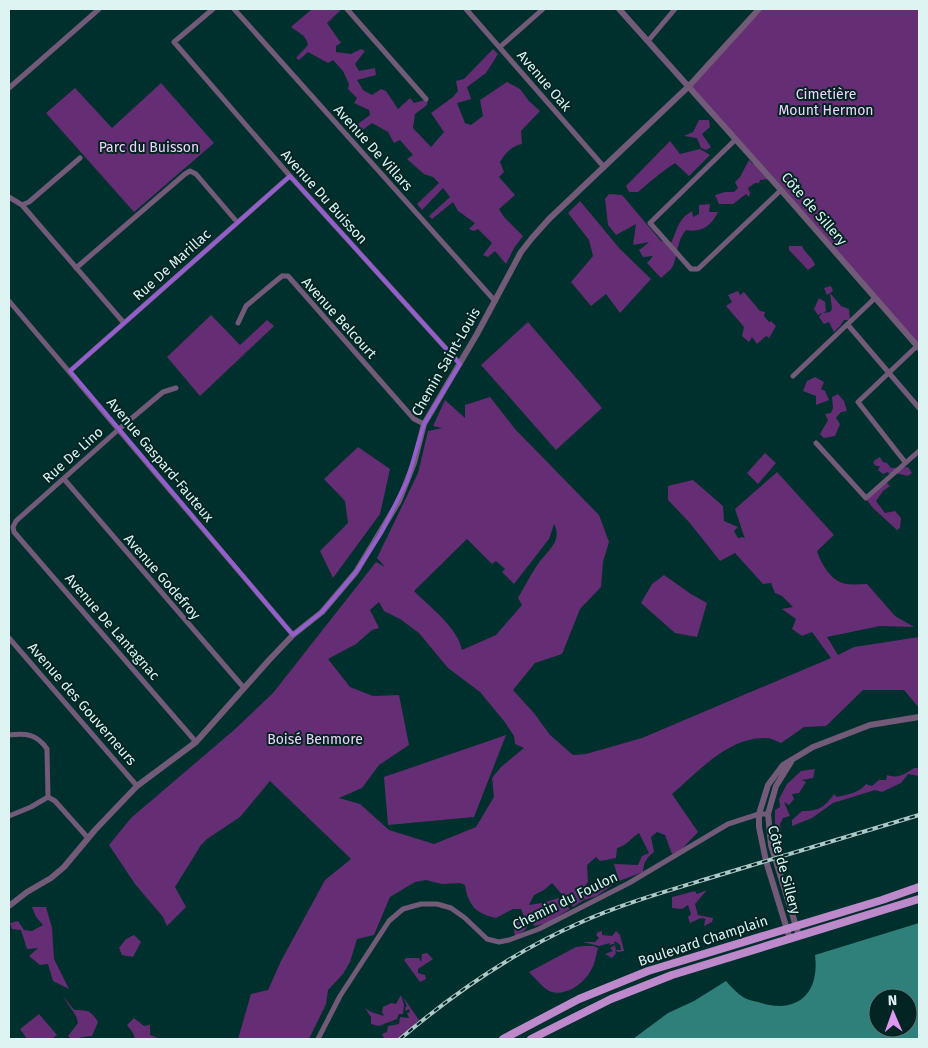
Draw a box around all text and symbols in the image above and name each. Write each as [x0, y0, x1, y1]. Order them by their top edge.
street label: Avenue Oak [513, 47, 575, 115]
park label: Cimetière Mount Hermon [778, 86, 874, 119]
street label: Avenue De Villars [330, 102, 416, 195]
park label: Parc du Buisson [99, 139, 199, 156]
street label: Avenue Du Buisson [277, 146, 371, 248]
street label: Côte de Sillery [778, 169, 850, 249]
street label: Rue De Marillac [130, 225, 215, 304]
street label: Avenue Belcourt [298, 274, 381, 363]
street label: Chemin Saint-Louis [408, 304, 484, 419]
street label: Avenue Gaspard-Fauteux [103, 394, 217, 526]
street label: Rue De Lino [39, 423, 107, 487]
street label: Avenue Godefroy [120, 531, 204, 623]
street label: Avenue De Lantagnac [61, 570, 163, 684]
street label: Avenue des Gouverneurs [24, 639, 140, 769]
park label: Boisé Benmore [267, 731, 363, 748]
street label: Côte de Sillery [764, 824, 804, 916]
street label: Chemin du Foulon [510, 868, 620, 934]
street label: Boulevard Champlain [636, 912, 770, 970]
north arrow [868, 988, 918, 1038]
text: N [888, 992, 898, 1009]

